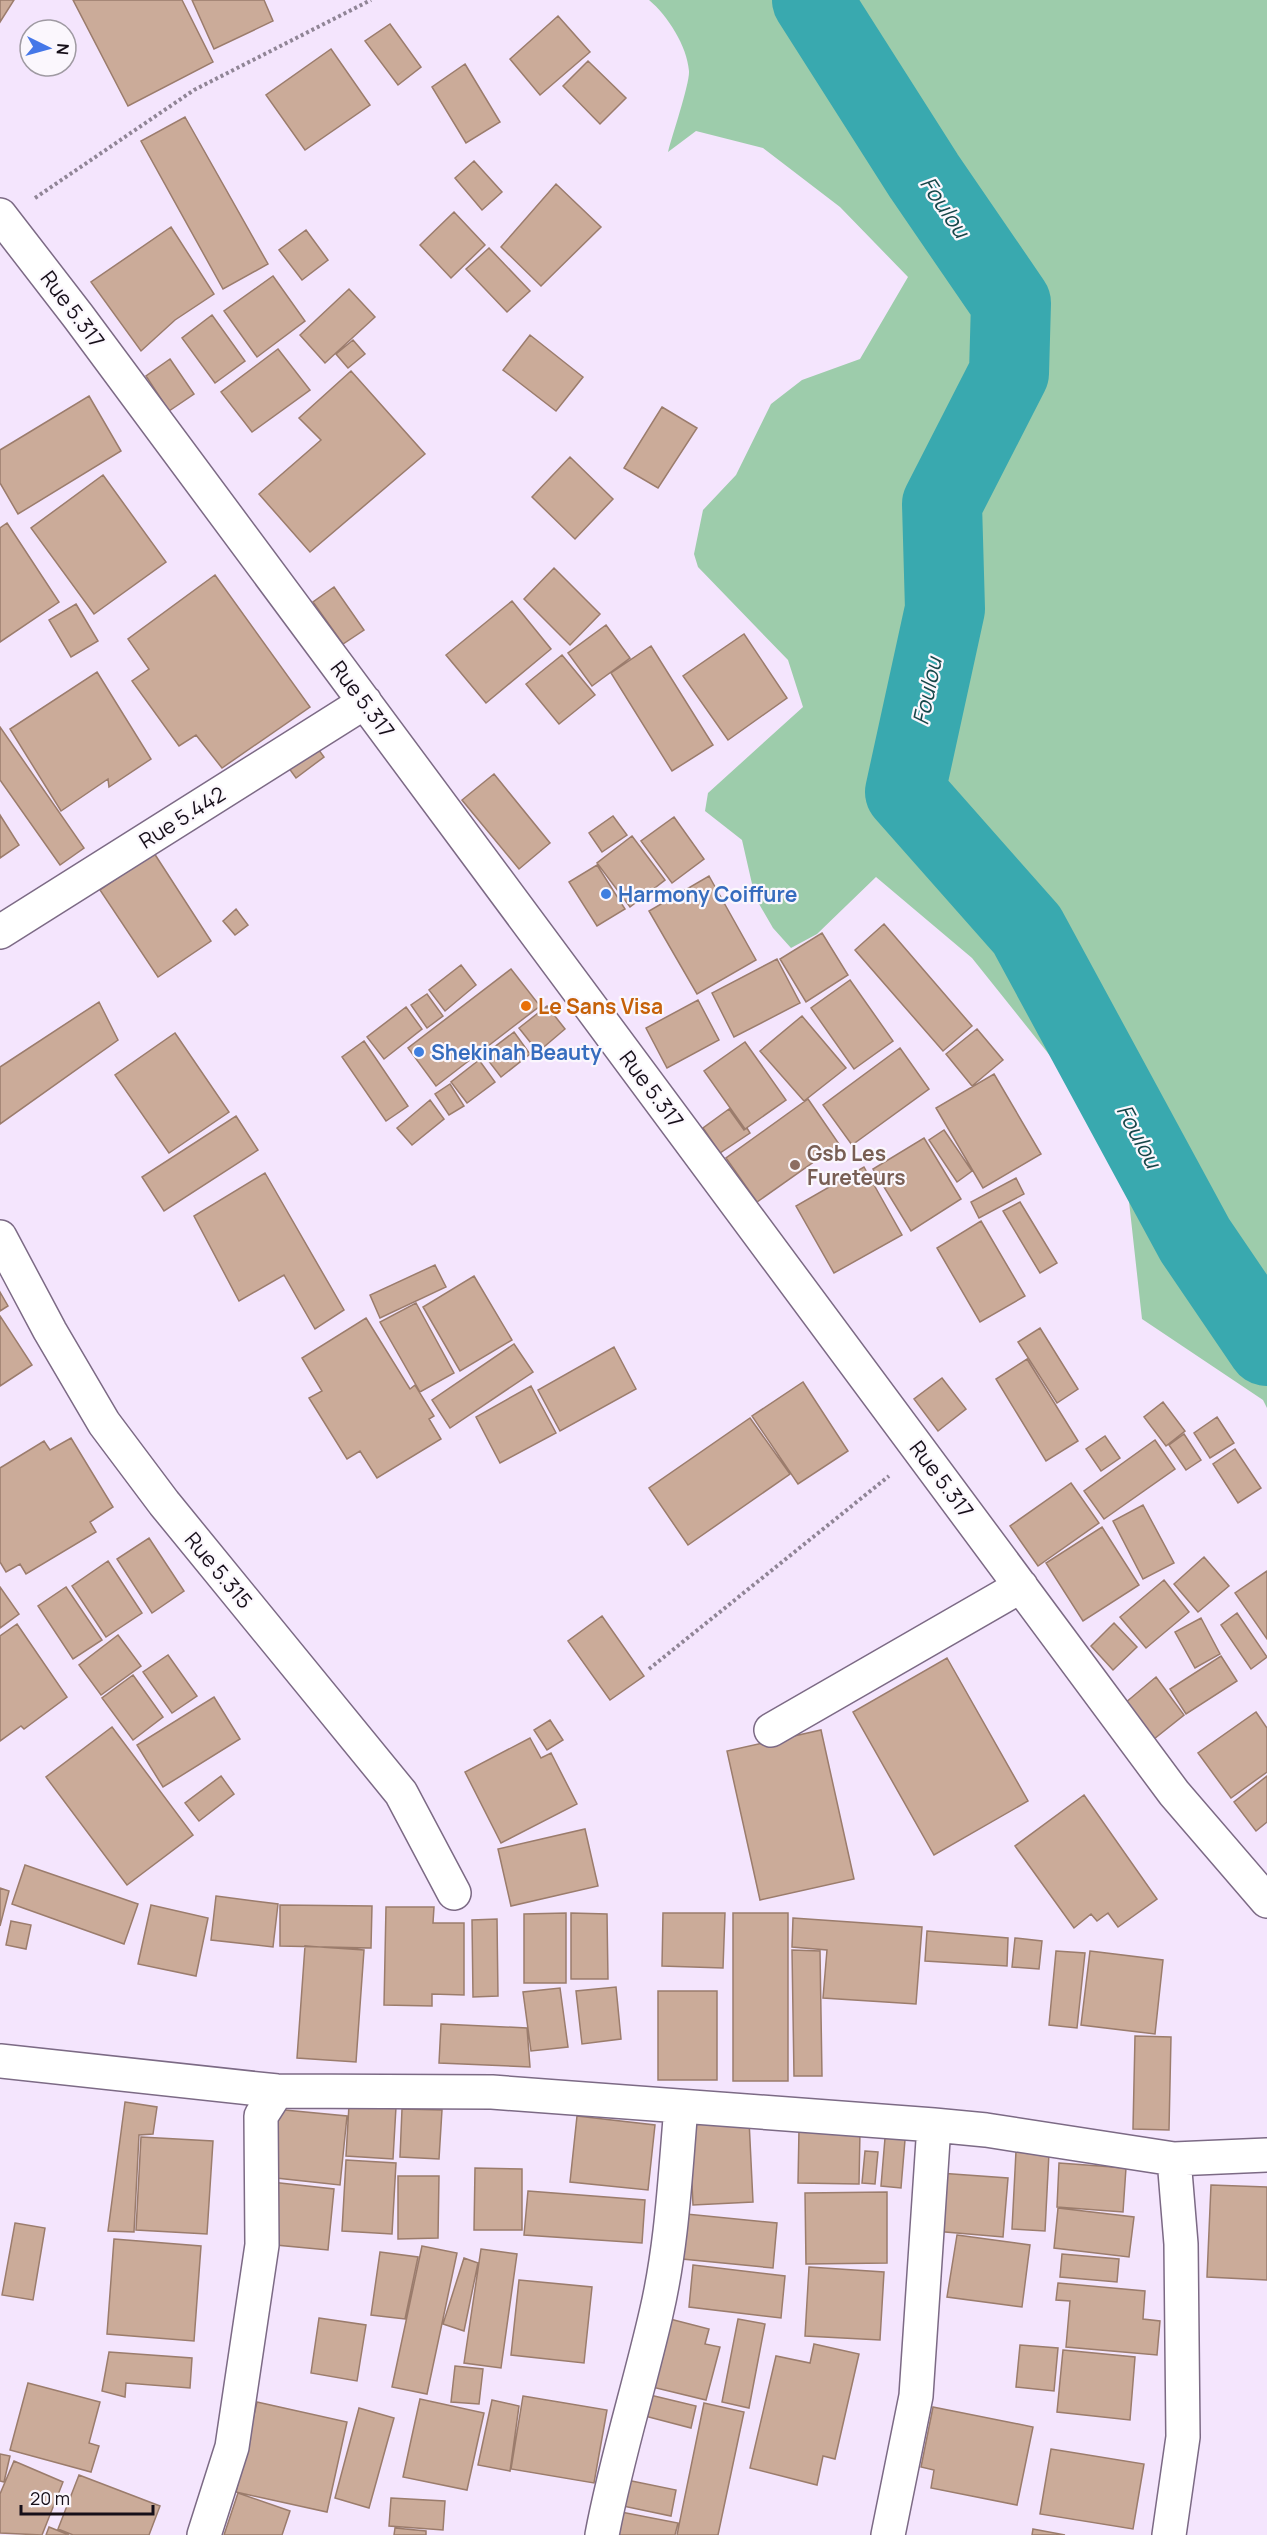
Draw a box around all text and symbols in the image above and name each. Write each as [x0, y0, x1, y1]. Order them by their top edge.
north arrow [18, 18, 78, 78]
text: N [51, 43, 74, 56]
water label: Foulou [914, 170, 978, 245]
street label: Rue 5.317 [35, 265, 111, 353]
water label: Foulou [905, 653, 949, 727]
street label: Rue 5.317 [325, 655, 401, 743]
street label: Rue 5.442 [134, 780, 230, 854]
place label: Harmony Coiffure [618, 880, 797, 908]
marker: Harmony Coiffure [599, 887, 613, 901]
place label: Le Sans Visa [538, 992, 663, 1020]
marker: Le Sans Visa [519, 999, 533, 1013]
place label: Shekinah Beauty [431, 1038, 602, 1066]
marker: Shekinah Beauty [412, 1045, 426, 1059]
street label: Rue 5.317 [614, 1045, 690, 1133]
water label: Foulou [1110, 1099, 1169, 1175]
place label: Gsb Les Fureteurs [807, 1139, 906, 1191]
marker: Gsb Les Fureteurs [788, 1158, 802, 1172]
street label: Rue 5.317 [904, 1435, 980, 1523]
street label: Rue 5.315 [179, 1526, 259, 1614]
scale bar [21, 2478, 153, 2516]
text: 20 m [30, 2486, 70, 2510]

